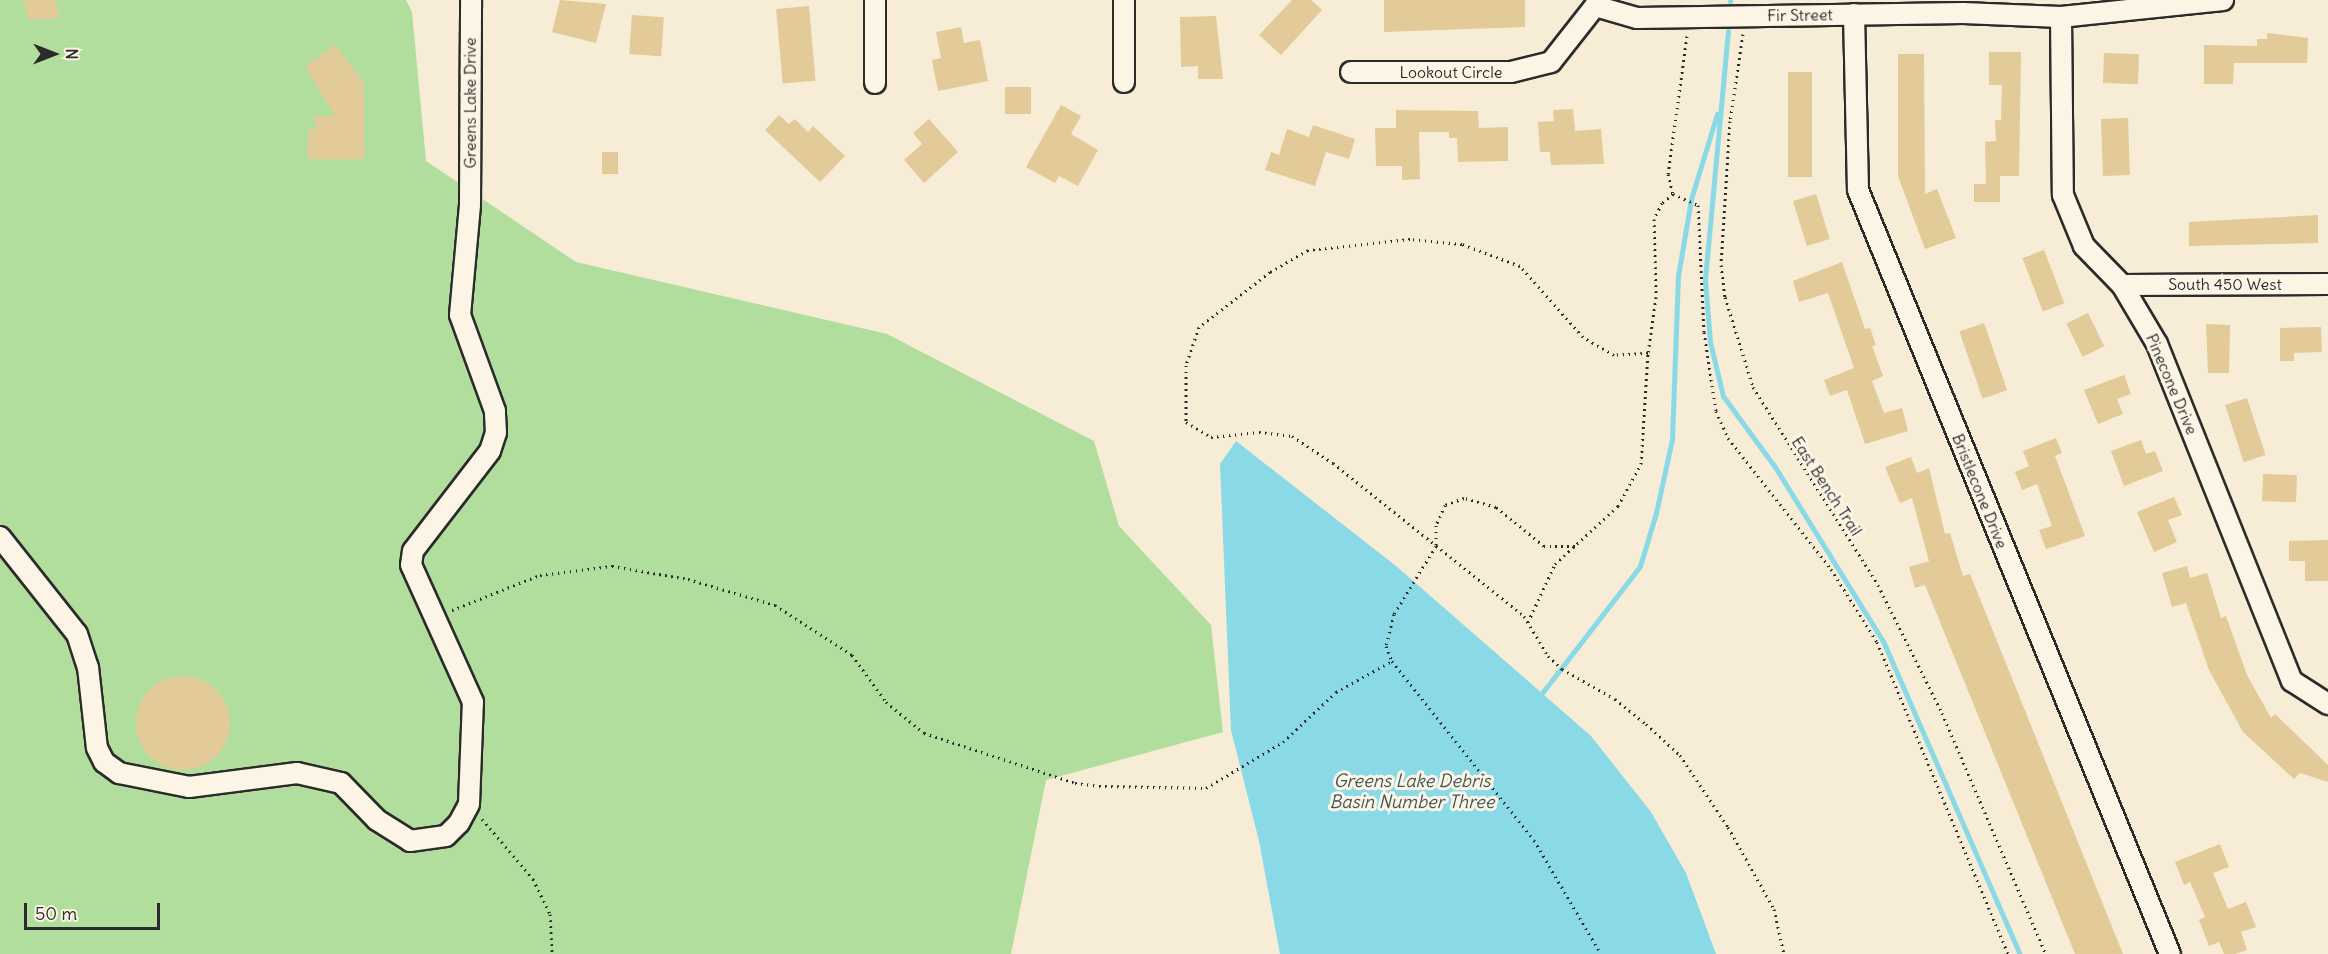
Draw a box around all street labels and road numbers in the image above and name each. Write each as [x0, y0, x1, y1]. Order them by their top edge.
street label: Fir Street [1767, 5, 1833, 25]
street label: Greens Lake Drive [460, 37, 480, 169]
street label: Lookout Circle [1400, 62, 1502, 82]
street label: South 450 West [2168, 274, 2282, 294]
street label: Pinecone Drive [2142, 331, 2202, 437]
street label: Bristlecone Drive [1948, 431, 2012, 551]
street label: East Bench Trail [1788, 433, 1866, 539]

